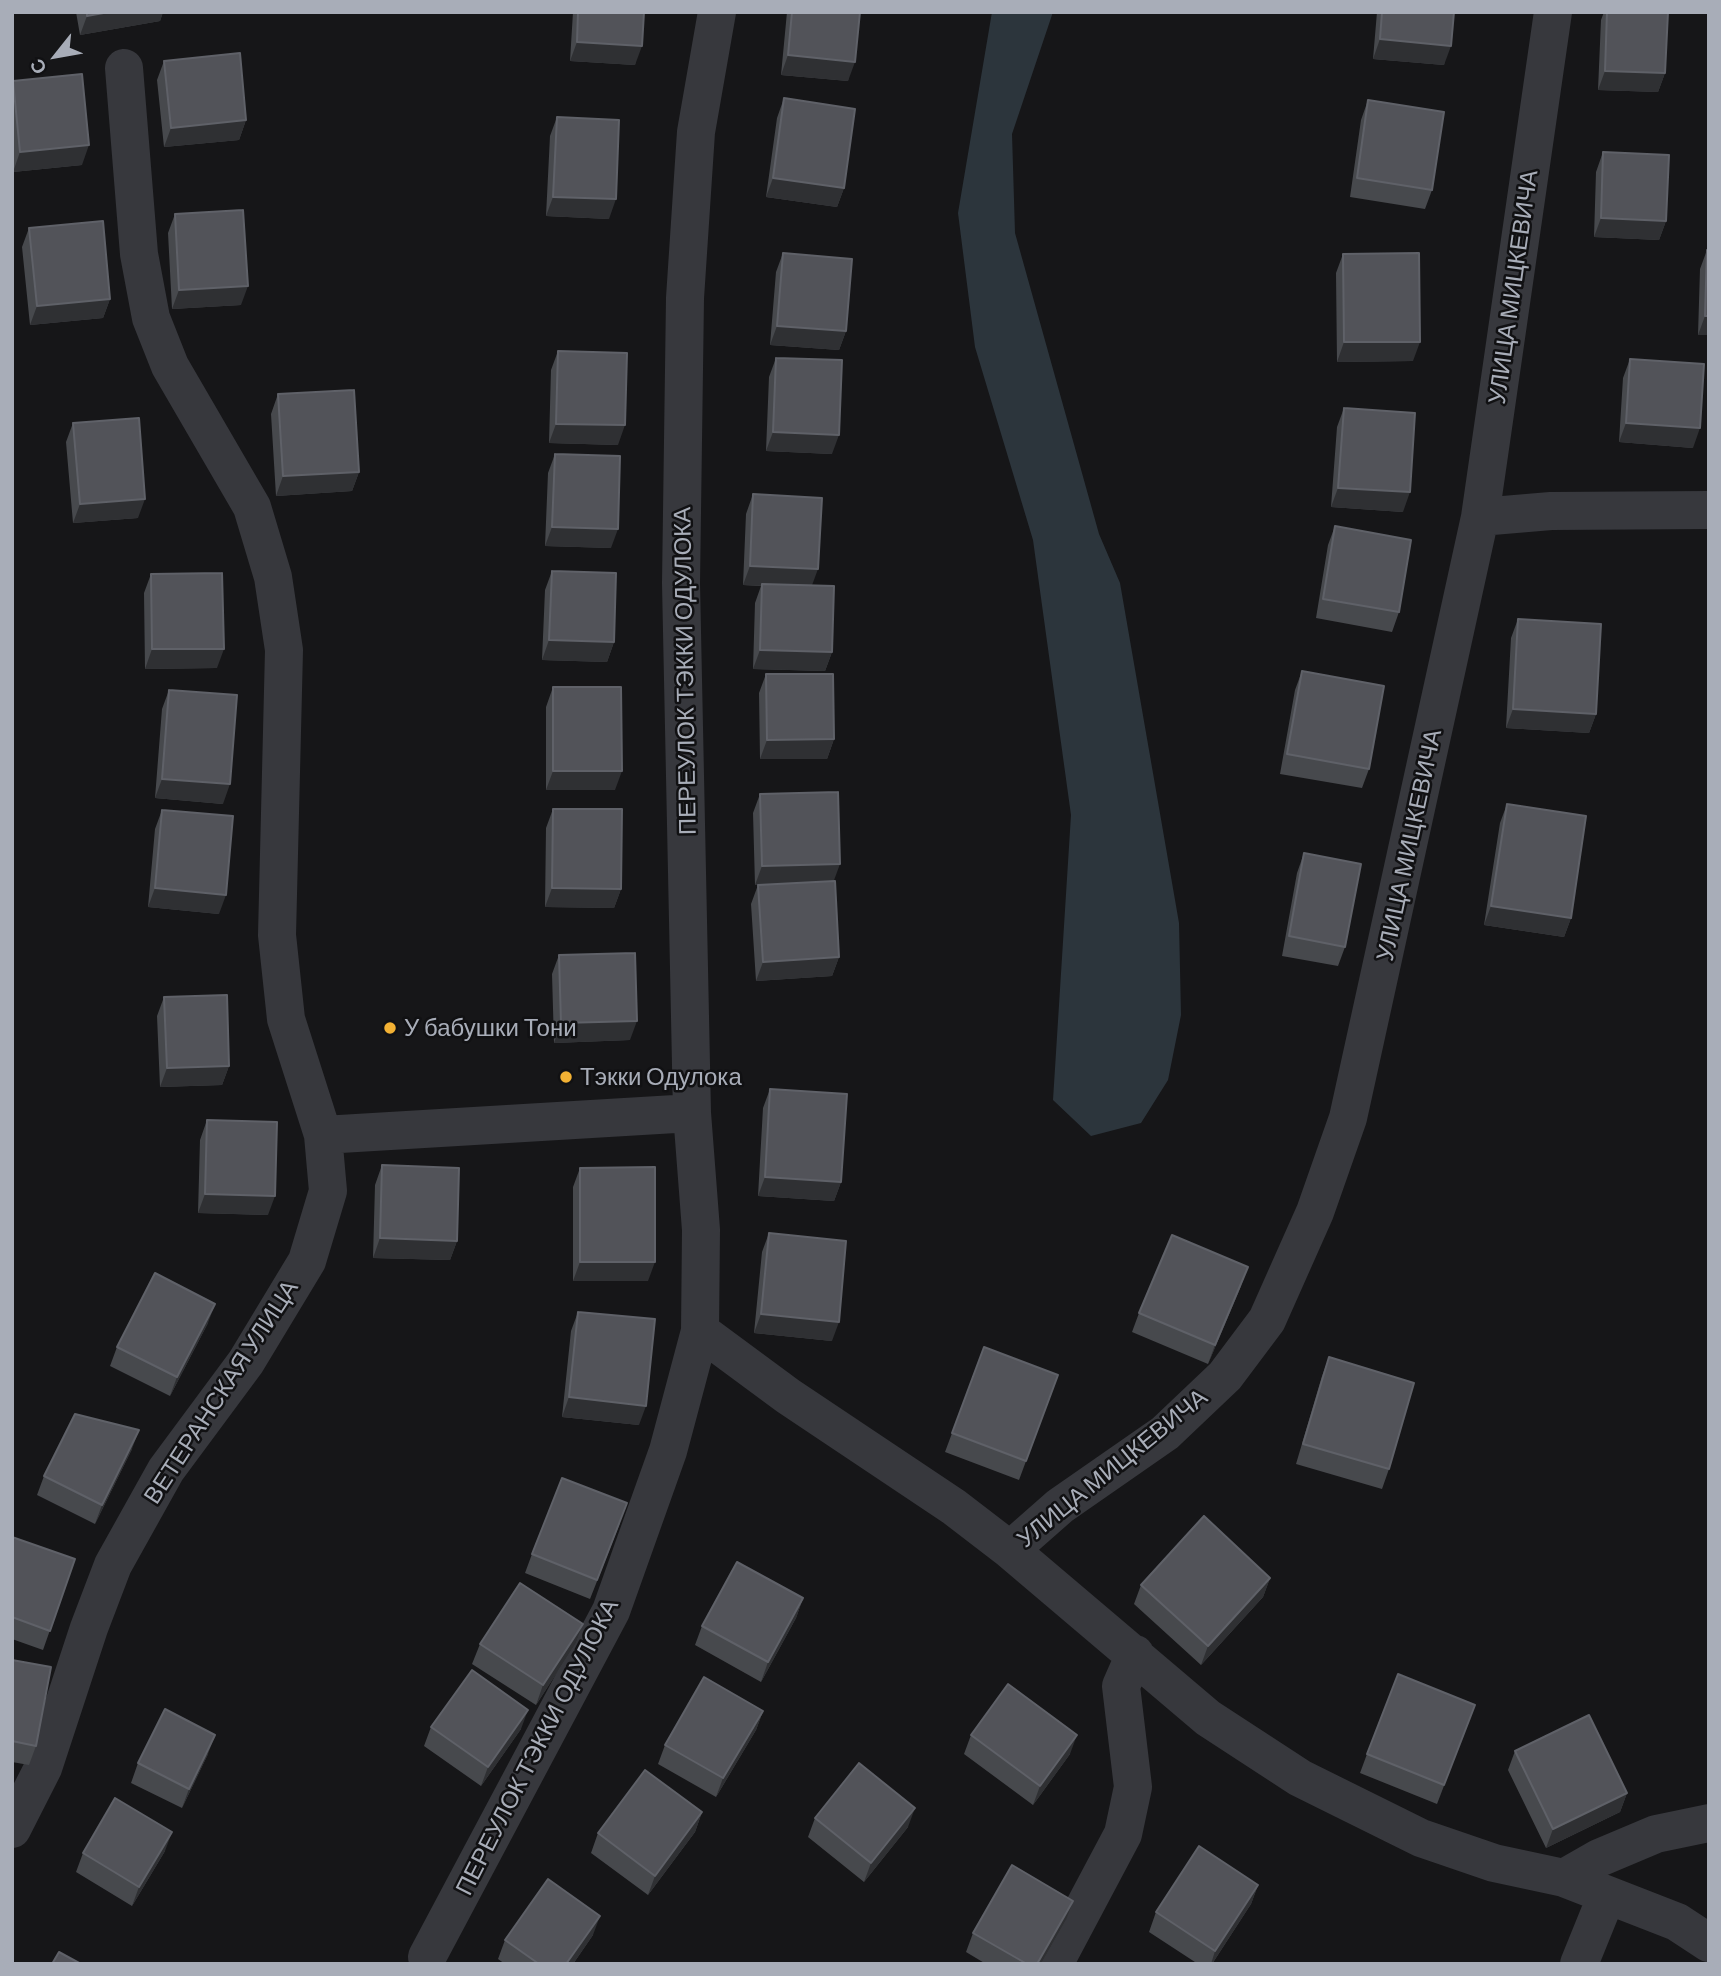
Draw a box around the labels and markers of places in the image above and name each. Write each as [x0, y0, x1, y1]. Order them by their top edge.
place label: У бабушки Тони [404, 1014, 577, 1042]
marker: У бабушки Тони [382, 1020, 398, 1036]
place label: Тэкки Одулока [580, 1063, 742, 1091]
marker: Тэкки Одулока [558, 1069, 574, 1085]

